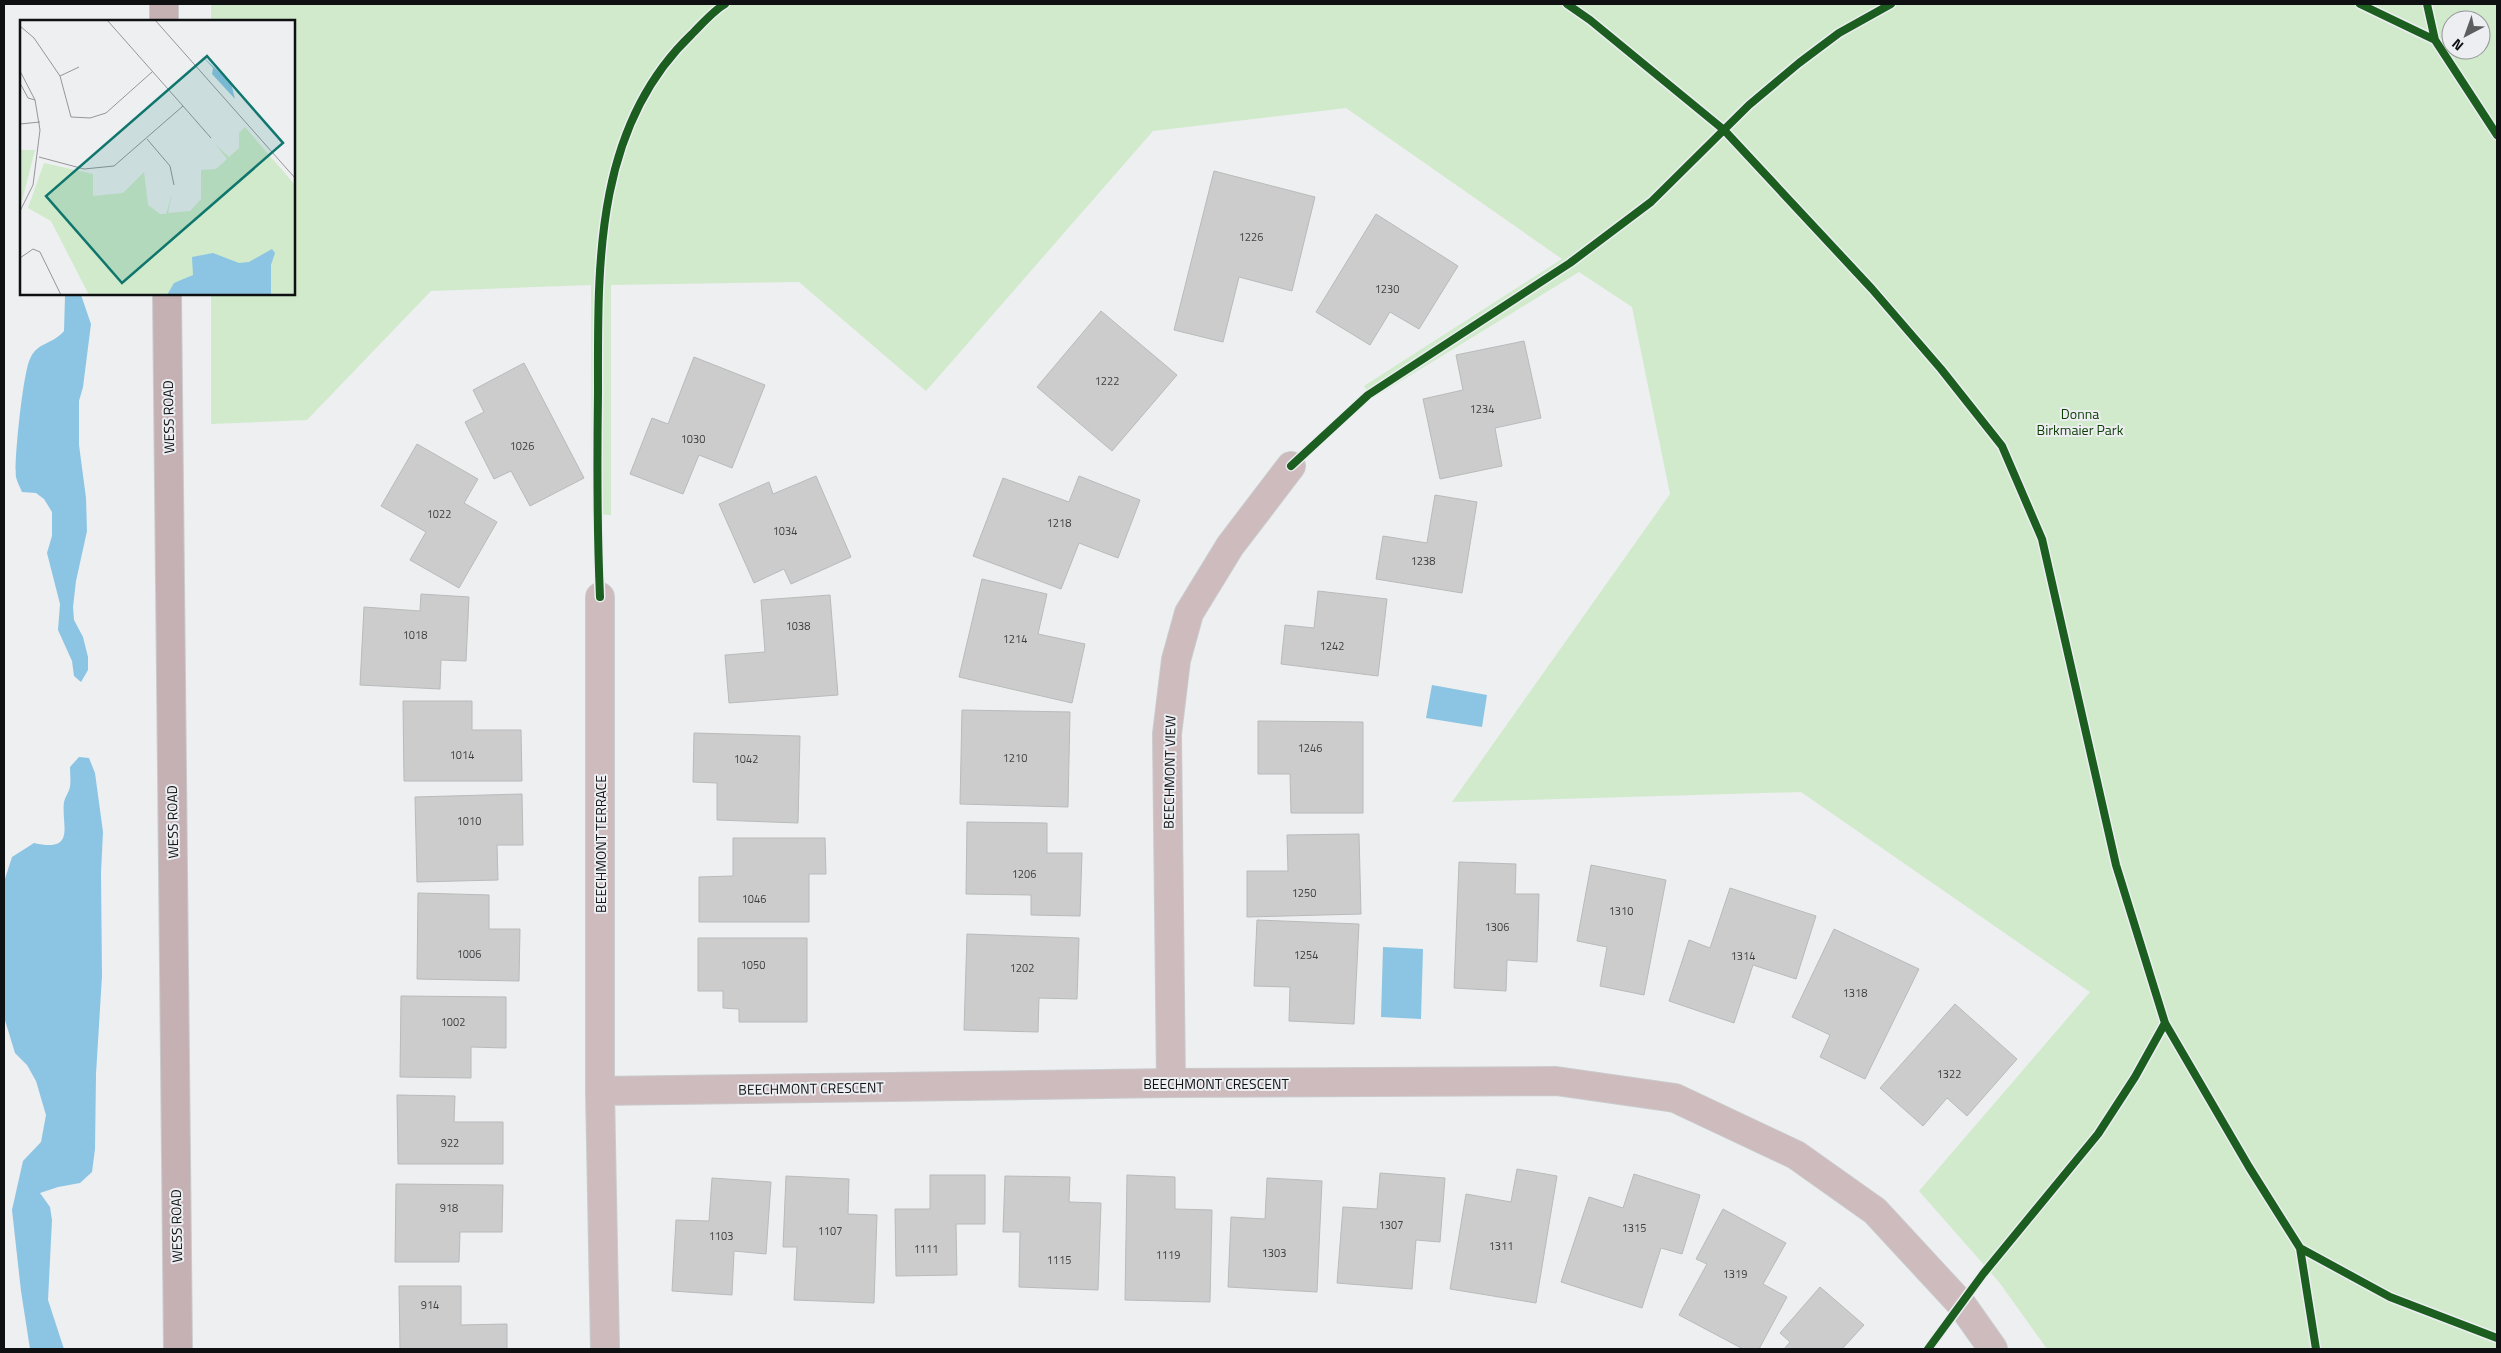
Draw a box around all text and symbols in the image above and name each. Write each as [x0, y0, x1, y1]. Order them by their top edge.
north arrow [2441, 10, 2491, 60]
inset map [20, 20, 295, 295]
text: N [2447, 34, 2468, 56]
house number: 1226 [1239, 229, 1263, 245]
house number: 1230 [1375, 281, 1399, 297]
house number: 1222 [1095, 373, 1119, 389]
street label: WESS ROAD [157, 380, 179, 454]
house number: 1234 [1470, 401, 1494, 417]
park label: Donna Birkmaier Park [2037, 403, 2124, 440]
house number: 1030 [681, 431, 705, 447]
house number: 1026 [510, 438, 534, 454]
house number: 1022 [427, 506, 451, 522]
house number: 1218 [1047, 515, 1071, 531]
house number: 1034 [773, 523, 797, 539]
house number: 1238 [1411, 553, 1435, 569]
house number: 1038 [786, 618, 810, 634]
house number: 1018 [403, 627, 427, 643]
house number: 1214 [1003, 631, 1027, 647]
house number: 1242 [1320, 638, 1344, 654]
street label: BEECHMONT VIEW [1158, 715, 1180, 829]
house number: 1246 [1298, 740, 1322, 756]
house number: 1014 [450, 747, 474, 763]
house number: 1210 [1003, 750, 1027, 766]
house number: 1042 [734, 751, 758, 767]
street label: BEECHMONT TERRACE [590, 775, 611, 913]
street label: WESS ROAD [161, 785, 183, 859]
house number: 1010 [457, 813, 481, 829]
house number: 1206 [1012, 866, 1036, 882]
house number: 1250 [1292, 885, 1316, 901]
house number: 1046 [742, 891, 766, 907]
house number: 1310 [1609, 903, 1633, 919]
house number: 1306 [1485, 919, 1509, 935]
house number: 1006 [457, 946, 481, 962]
house number: 1254 [1294, 947, 1318, 963]
house number: 1314 [1731, 948, 1755, 964]
house number: 1050 [741, 957, 765, 973]
house number: 1202 [1010, 960, 1034, 976]
house number: 1318 [1843, 985, 1867, 1001]
house number: 1002 [441, 1014, 465, 1030]
house number: 1322 [1937, 1066, 1961, 1082]
street label: BEECHMONT CRESCENT [1143, 1073, 1289, 1094]
street label: BEECHMONT CRESCENT [738, 1076, 885, 1100]
house number: 922 [441, 1135, 459, 1151]
street label: WESS ROAD [165, 1189, 187, 1263]
house number: 918 [440, 1200, 458, 1216]
house number: 1307 [1379, 1217, 1403, 1233]
house number: 1315 [1622, 1220, 1646, 1236]
house number: 1107 [818, 1223, 842, 1239]
house number: 1103 [709, 1228, 733, 1244]
house number: 1311 [1489, 1238, 1513, 1254]
house number: 1111 [914, 1241, 938, 1257]
house number: 1303 [1262, 1245, 1286, 1261]
house number: 1119 [1156, 1247, 1180, 1263]
house number: 1115 [1047, 1252, 1071, 1268]
house number: 1319 [1723, 1266, 1747, 1282]
house number: 914 [421, 1297, 439, 1313]

